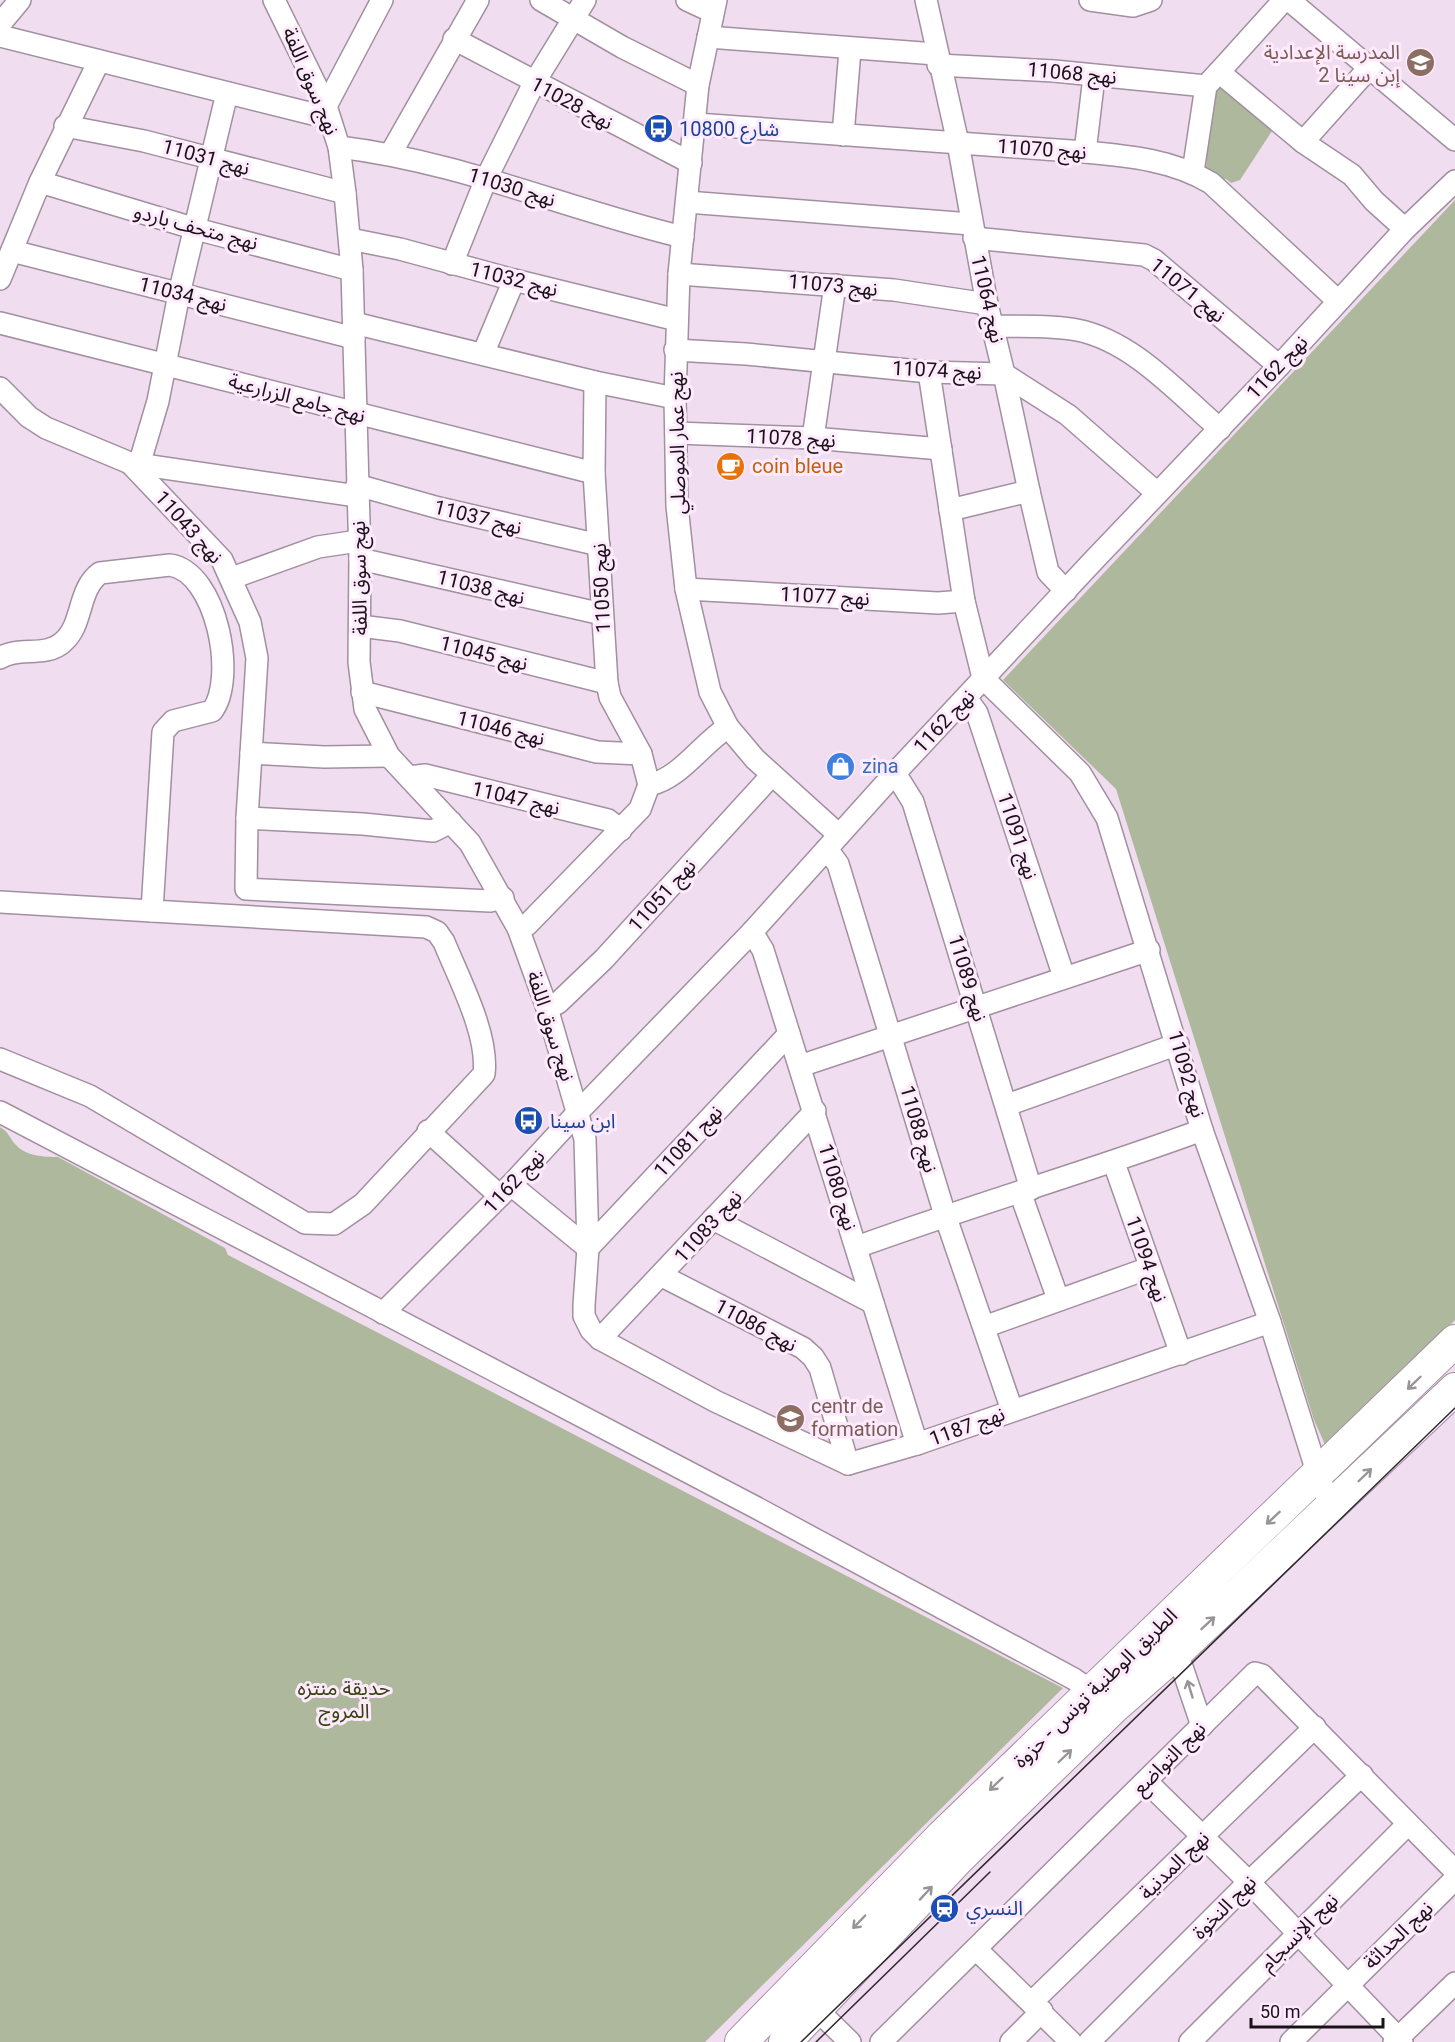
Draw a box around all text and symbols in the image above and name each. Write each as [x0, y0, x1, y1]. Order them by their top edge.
street label: نهج سوق اللفة [275, 24, 344, 140]
place label: المدرسة الإعدادية إبن سينا 2 [1264, 40, 1401, 88]
school or university icon: المدرسة الإعدادية إبن سينا 2 [1405, 47, 1437, 79]
street label: نهج 11068 [1026, 57, 1118, 92]
street label: نهج 11028 [525, 71, 617, 137]
bus stop icon: 10800 شارع [642, 113, 674, 145]
place label: 10800 شارع [679, 117, 779, 144]
street label: نهج 11031 [159, 134, 252, 183]
street label: نهج 11070 [996, 134, 1088, 167]
street label: نهج 11030 [465, 162, 558, 214]
street label: نهج متحف باردو [131, 199, 261, 258]
street label: نهج 11071 [1144, 252, 1230, 330]
street label: نهج 11064 [963, 253, 1010, 346]
street label: نهج 11032 [467, 257, 560, 304]
street label: نهج 11073 [787, 269, 879, 304]
street label: نهج 11034 [136, 272, 229, 319]
street label: نهج 1162 [1241, 330, 1315, 406]
street label: نهج 11074 [891, 356, 982, 387]
street label: نهج جامع الزرارعية [225, 368, 368, 431]
street label: نهج عمار الموصلي [664, 371, 694, 515]
street label: نهج 11078 [745, 424, 836, 455]
cafe icon: coin bleue [715, 450, 747, 482]
place label: coin bleue [752, 454, 843, 478]
street label: نهج 11043 [148, 486, 228, 570]
street label: نهج 11037 [431, 495, 524, 542]
street label: نهج سوق اللفة [346, 520, 375, 636]
street label: نهج 11050 [587, 542, 618, 633]
street label: نهج 11038 [434, 565, 527, 612]
street label: نهج 11077 [779, 582, 870, 613]
street label: نهج 11045 [437, 631, 530, 678]
street label: نهج 1162 [908, 684, 982, 760]
street label: نهج 11046 [454, 706, 547, 753]
shop icon: zina [825, 750, 857, 782]
place label: zina [862, 754, 899, 778]
street label: نهج 11047 [469, 776, 562, 823]
street label: نهج 11091 [990, 790, 1043, 883]
street label: نهج 11051 [623, 854, 703, 938]
street label: نهج 11089 [941, 932, 993, 1025]
street label: نهج سوق اللفة [519, 968, 580, 1085]
street label: نهج 11092 [1160, 1028, 1211, 1121]
street label: نهج 11088 [892, 1083, 943, 1176]
street label: نهج 11081 [649, 1100, 730, 1184]
bus stop icon: ابن سينا [513, 1105, 545, 1137]
place label: ابن سينا [550, 1109, 616, 1133]
street label: نهج 11080 [811, 1141, 863, 1234]
street label: نهج 1162 [478, 1144, 552, 1220]
street label: نهج 11083 [669, 1185, 749, 1269]
street label: نهج 11094 [1118, 1213, 1173, 1306]
street label: نهج 11086 [709, 1293, 801, 1359]
one-way arrow [1407, 1376, 1422, 1390]
place label: centr de formation [811, 1394, 898, 1441]
street label: نهج 1187 [926, 1401, 1009, 1454]
school or university icon: centr de formation [774, 1402, 806, 1434]
one-way arrow [1357, 1468, 1372, 1482]
one-way arrow [1266, 1510, 1281, 1524]
street label: الطريق الوطنية تونس - حزوة [1008, 1603, 1183, 1773]
one-way arrow [1200, 1616, 1215, 1631]
park label: حديقة منتزه المروج [297, 1676, 391, 1726]
one-way arrow [1184, 1680, 1195, 1699]
street label: نهج التواضع [1127, 1716, 1213, 1802]
one-way arrow [1057, 1749, 1072, 1763]
one-way arrow [989, 1776, 1004, 1791]
street label: نهج المدنية [1134, 1826, 1216, 1906]
street label: نهج النخوة [1187, 1870, 1263, 1946]
one-way arrow [919, 1886, 933, 1901]
street label: نهج الإنسجام [1255, 1888, 1345, 1978]
station icon: النسري [929, 1892, 961, 1924]
place label: النسري [966, 1896, 1023, 1924]
street label: نهج الحداثة [1358, 1896, 1440, 1976]
one-way arrow [851, 1915, 866, 1930]
scale bar [1251, 1991, 1383, 2029]
text: 50 m [1260, 2001, 1300, 2022]

